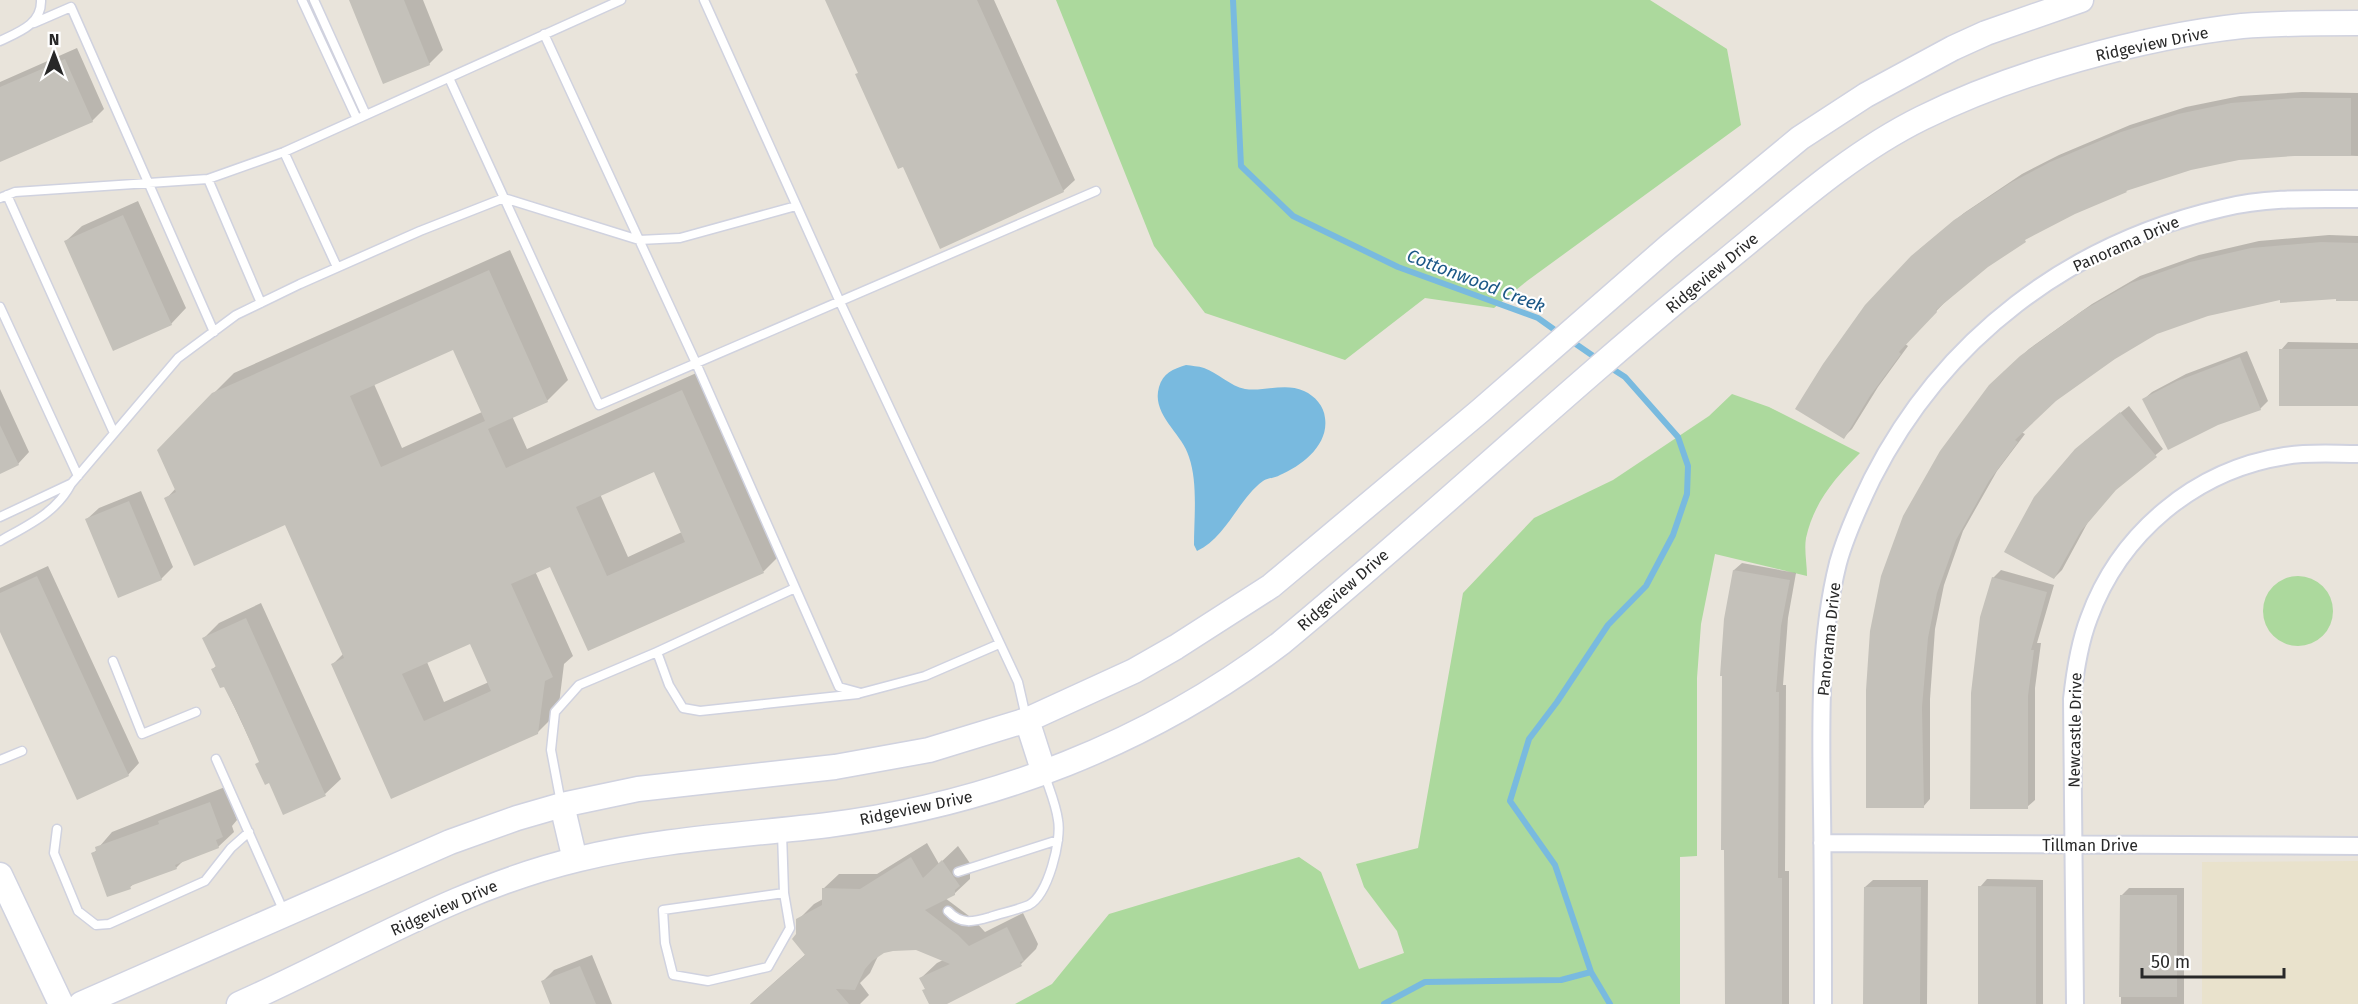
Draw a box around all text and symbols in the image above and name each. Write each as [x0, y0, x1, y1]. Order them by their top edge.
street label: Ridgeview Drive [2094, 23, 2210, 65]
north arrow [24, 24, 84, 84]
text: N [49, 30, 59, 49]
street label: Panorama Drive [2070, 212, 2182, 276]
street label: Ridgeview Drive [1662, 229, 1762, 317]
water label: Cottonwood Creek [1404, 244, 1548, 318]
street label: Ridgeview Drive [1293, 545, 1393, 635]
street label: Panorama Drive [1814, 581, 1844, 697]
street label: Newcastle Drive [2064, 672, 2086, 788]
street label: Ridgeview Drive [858, 787, 974, 829]
street label: Tillman Drive [2042, 836, 2138, 855]
street label: Ridgeview Drive [388, 876, 500, 940]
scale bar [2142, 941, 2284, 979]
text: 50 m [2151, 951, 2190, 973]

